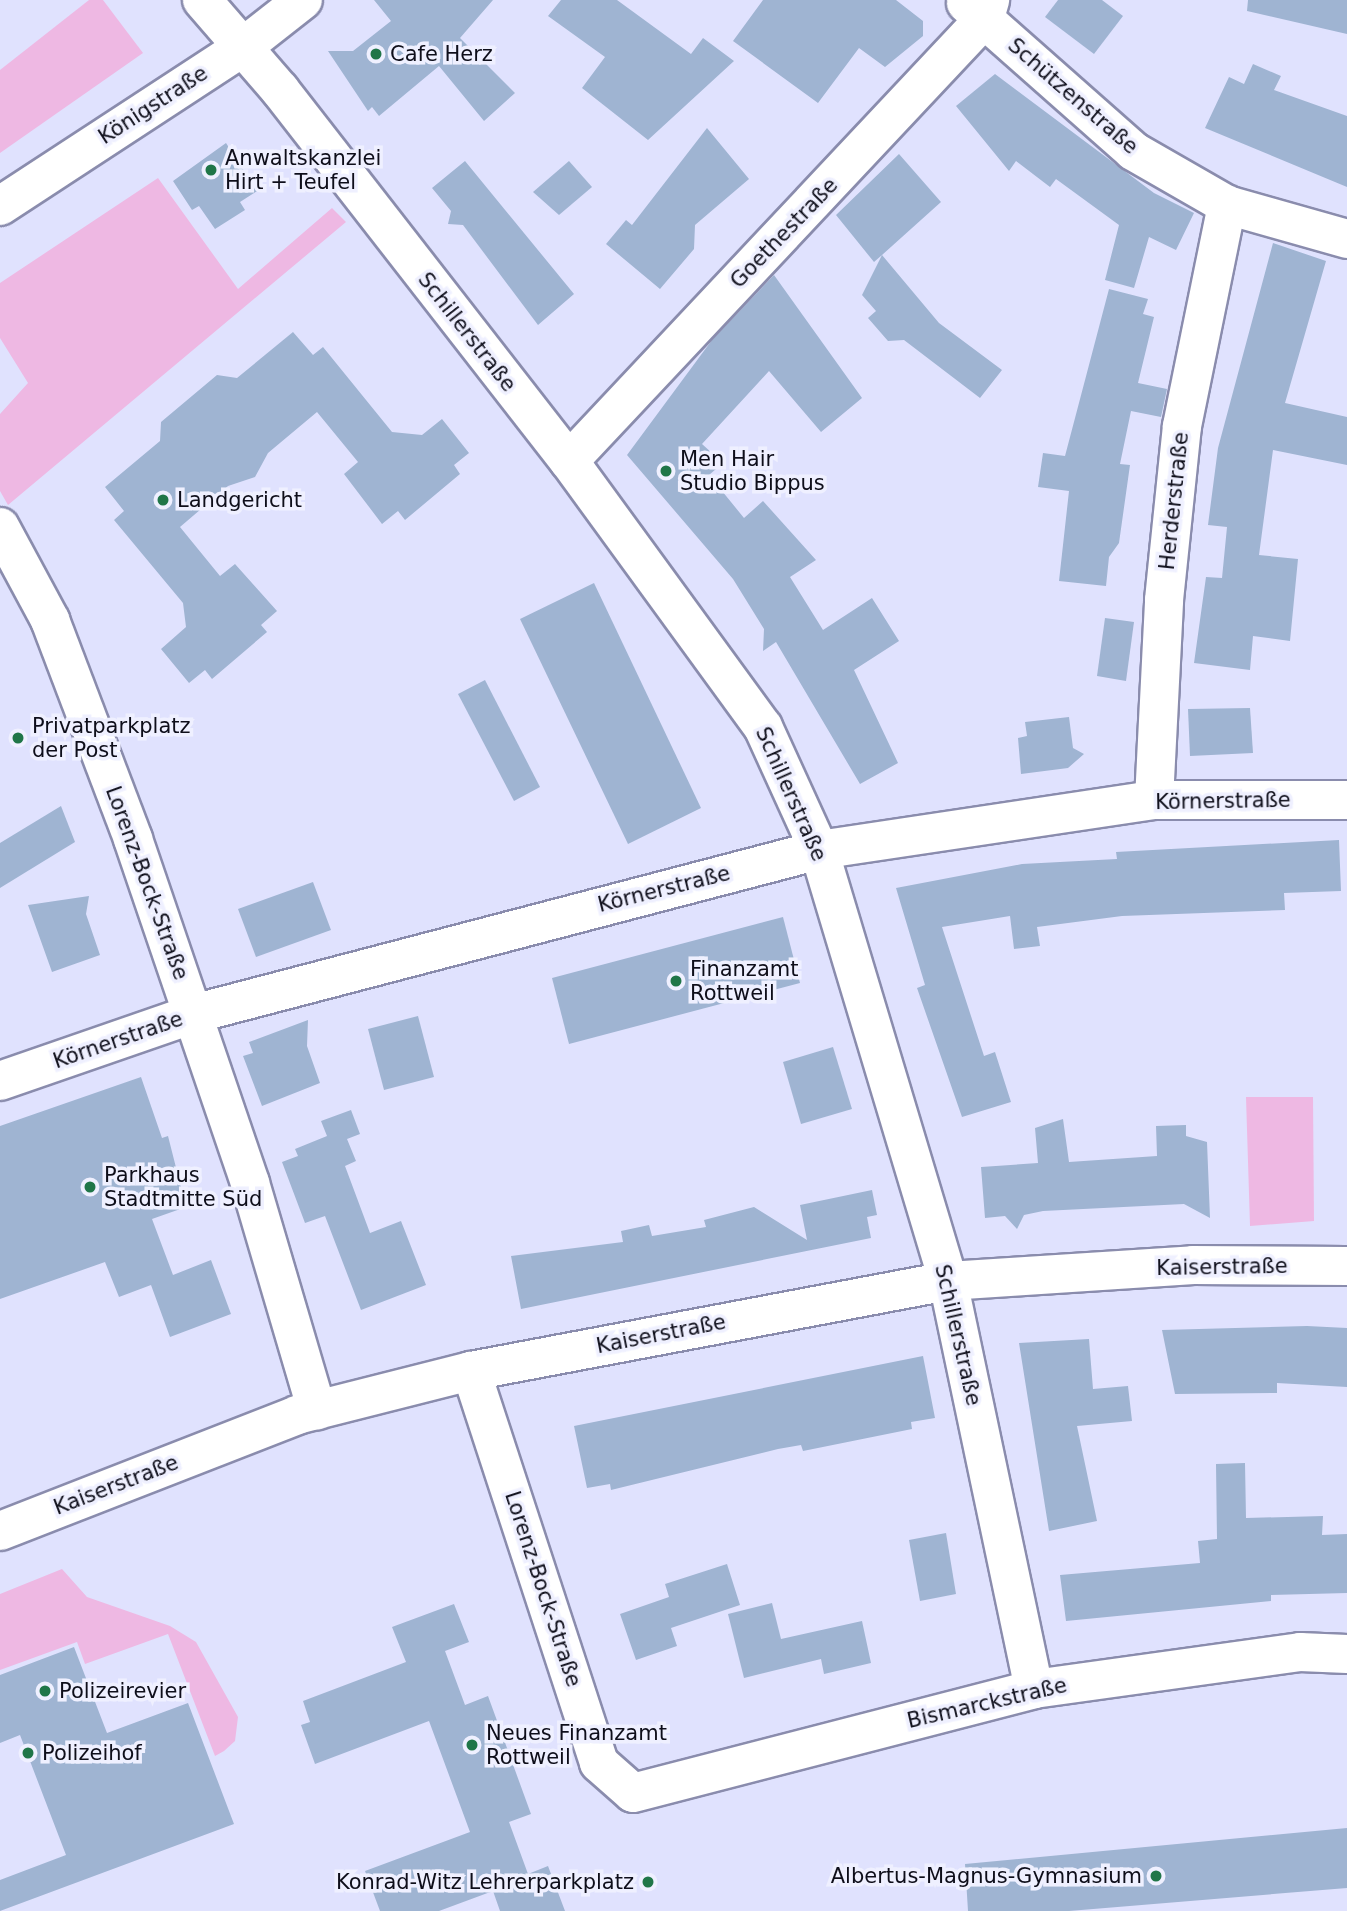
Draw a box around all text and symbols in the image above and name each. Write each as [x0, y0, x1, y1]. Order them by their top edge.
street label: Schützenstraße [1003, 33, 1143, 159]
place label: Cafe Herz [390, 41, 493, 67]
marker: Cafe Herz [368, 46, 384, 62]
street label: Königstraße [94, 60, 212, 150]
place label: Anwaltskanzlei Hirt + Teufel [225, 145, 381, 195]
marker: Anwaltskanzlei Hirt + Teufel [203, 162, 219, 178]
street label: Goethestraße [725, 173, 843, 293]
street label: Schillerstraße [413, 267, 521, 397]
street label: Herderstraße [1154, 431, 1194, 571]
place label: Men Hair Studio Bippus [680, 446, 825, 496]
marker: Men Hair Studio Bippus [658, 463, 674, 479]
place label: Landgericht [177, 487, 302, 513]
marker: Landgericht [155, 492, 171, 508]
place label: Privatparkplatz der Post [32, 713, 191, 763]
street label: Schillerstraße [750, 723, 832, 865]
marker: Privatparkplatz der Post [10, 730, 26, 746]
street label: Lorenz-Bock-Straße [100, 783, 194, 983]
street label: Körnerstraße [1155, 787, 1291, 815]
street label: Körnerstraße [595, 860, 733, 918]
place label: Finanzamt Rottweil [690, 956, 798, 1006]
marker: Finanzamt Rottweil [668, 973, 684, 989]
street label: Körnerstraße [50, 1006, 186, 1074]
place label: Parkhaus Stadtmitte Süd [104, 1162, 262, 1212]
marker: Parkhaus Stadtmitte Süd [82, 1179, 98, 1195]
street label: Kaiserstraße [1156, 1253, 1288, 1281]
street label: Schillerstraße [930, 1262, 986, 1408]
street label: Kaiserstraße [594, 1309, 728, 1359]
street label: Kaiserstraße [50, 1450, 182, 1520]
street label: Lorenz-Bock-Straße [499, 1488, 587, 1690]
street label: Bismarckstraße [905, 1672, 1069, 1734]
place label: Polizeirevier [59, 1678, 186, 1704]
marker: Polizeirevier [37, 1683, 53, 1699]
place label: Neues Finanzamt Rottweil [486, 1720, 667, 1770]
marker: Neues Finanzamt Rottweil [464, 1737, 480, 1753]
place label: Polizeihof [42, 1740, 142, 1766]
marker: Polizeihof [20, 1745, 36, 1761]
place label: Albertus-Magnus-Gymnasium [831, 1863, 1142, 1889]
marker: Albertus-Magnus-Gymnasium [1148, 1868, 1164, 1884]
place label: Konrad-Witz Lehrerparkplatz [336, 1869, 634, 1895]
marker: Konrad-Witz Lehrerparkplatz [640, 1874, 656, 1890]

